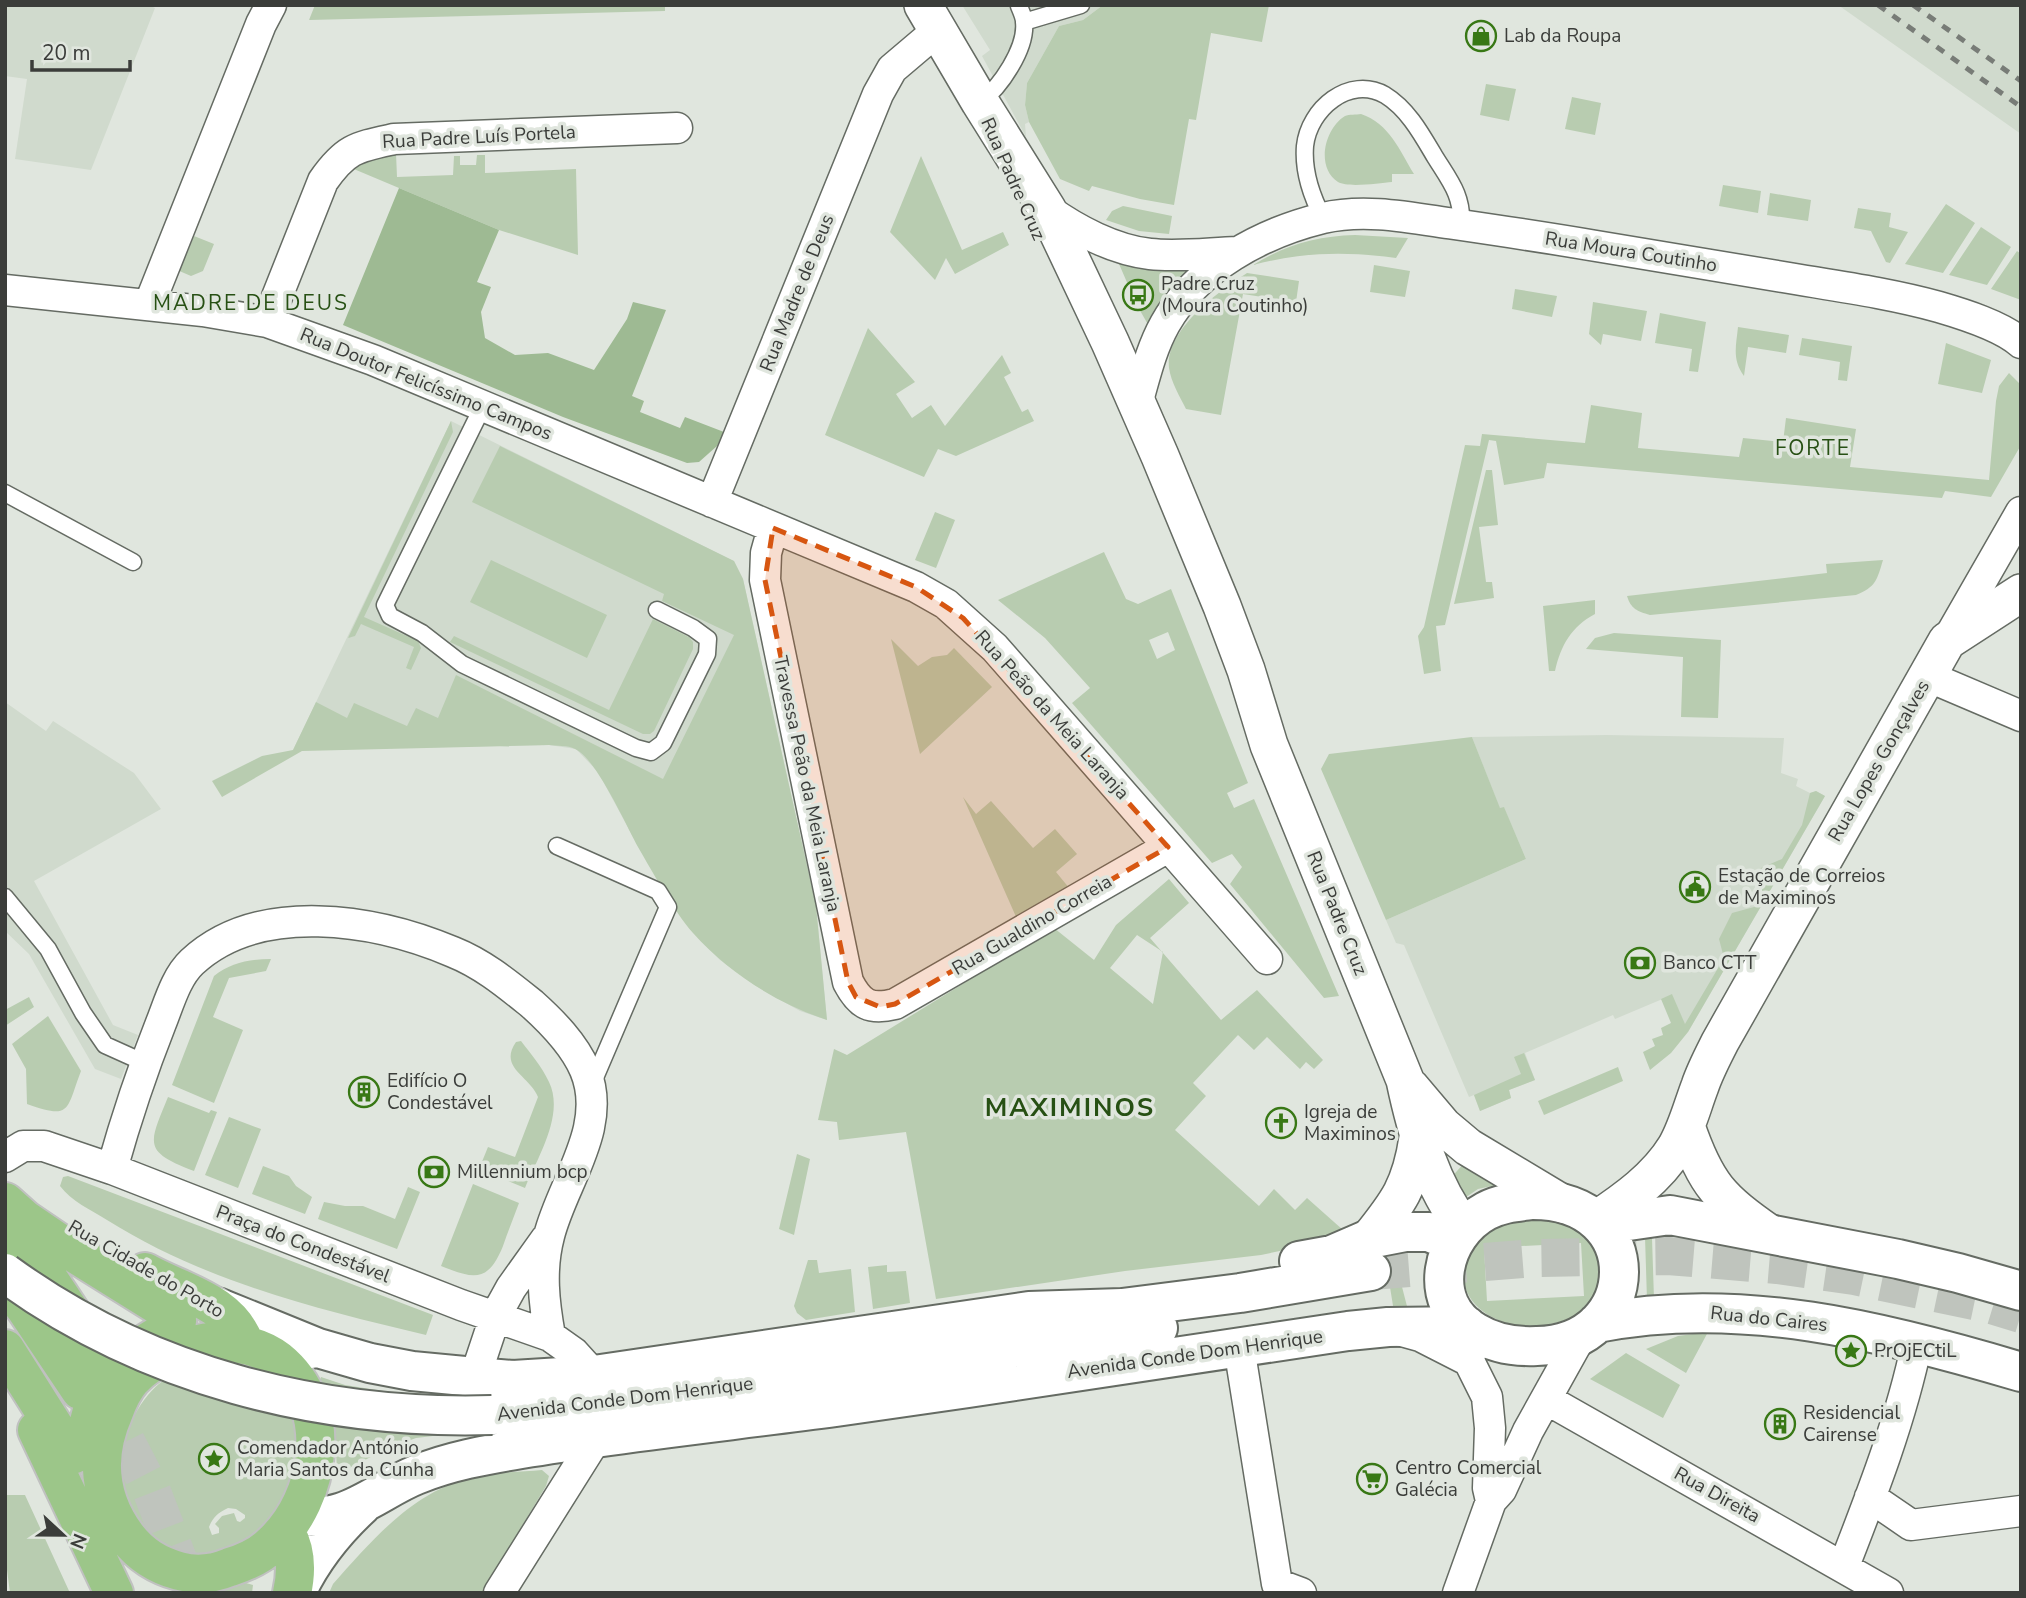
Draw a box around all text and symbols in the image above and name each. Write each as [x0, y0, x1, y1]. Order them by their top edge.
shop icon: Lab da Roupa [1464, 19, 1498, 53]
place label: Lab da Roupa [1504, 23, 1621, 49]
scale bar [32, 28, 130, 72]
text: 20 m [42, 39, 91, 67]
street label: Rua Padre Cruz [974, 114, 1052, 245]
street label: Rua Padre Luís Portela [382, 119, 576, 155]
street label: Rua Madre de Deus [754, 210, 840, 376]
street label: Rua Moura Coutinho [1543, 226, 1719, 278]
place label: Padre Cruz (Moura Coutinho) [1161, 271, 1309, 319]
bus stop icon: Padre Cruz (Moura Coutinho) [1121, 278, 1155, 312]
district label: MADRE DE DEUS [153, 289, 349, 317]
street label: Rua Doutor Felicíssimo Campos [296, 321, 556, 447]
district label: FORTE [1775, 434, 1851, 462]
street label: Rua Peão da Meia Laranja [969, 625, 1135, 805]
street label: Travessa Peão da Meia Laranja [767, 654, 847, 914]
street label: Rua Lopes Gonçalves [1822, 675, 1936, 847]
street label: Rua Padre Cruz [1300, 847, 1374, 979]
place label: Estação de Correios de Maximinos [1718, 863, 1885, 911]
street label: Rua Gualdino Correia [947, 869, 1117, 981]
public building icon: Estação de Correios de Maximinos [1678, 870, 1712, 904]
bank icon: Banco CTT [1623, 946, 1657, 980]
place label: Banco CTT [1663, 950, 1757, 976]
place label: Edifício O Condestável [387, 1068, 493, 1116]
building icon: Edifício O Condestável [347, 1075, 381, 1109]
district label: MAXIMINOS [985, 1090, 1155, 1125]
place label: Igreja de Maximinos [1304, 1099, 1396, 1147]
church icon: Igreja de Maximinos [1264, 1106, 1298, 1140]
bank icon: Millennium bcp [417, 1155, 451, 1189]
place label: Millennium bcp [457, 1159, 588, 1185]
street label: Praça do Condestável [212, 1199, 394, 1289]
street label: Rua Cidade do Porto [63, 1214, 229, 1324]
street label: Rua do Caires [1709, 1300, 1829, 1338]
street label: Avenida Conde Dom Henrique [1065, 1323, 1325, 1385]
place icon: PrOjECtiL [1834, 1334, 1868, 1368]
place label: PrOjECtiL [1874, 1338, 1957, 1364]
street label: Avenida Conde Dom Henrique [495, 1370, 755, 1428]
place label: Residencial Cairense [1803, 1400, 1900, 1448]
building icon: Residencial Cairense [1763, 1407, 1797, 1441]
place label: Comendador António Maria Santos da Cunha [237, 1435, 434, 1483]
place icon: Comendador António Maria Santos da Cunha [197, 1442, 231, 1476]
place label: Centro Comercial Galécia [1395, 1455, 1542, 1503]
street label: Rua Direita [1669, 1461, 1765, 1529]
supermarket icon: Centro Comercial Galécia [1355, 1462, 1389, 1496]
north arrow [28, 1500, 98, 1570]
text: N [63, 1530, 93, 1552]

